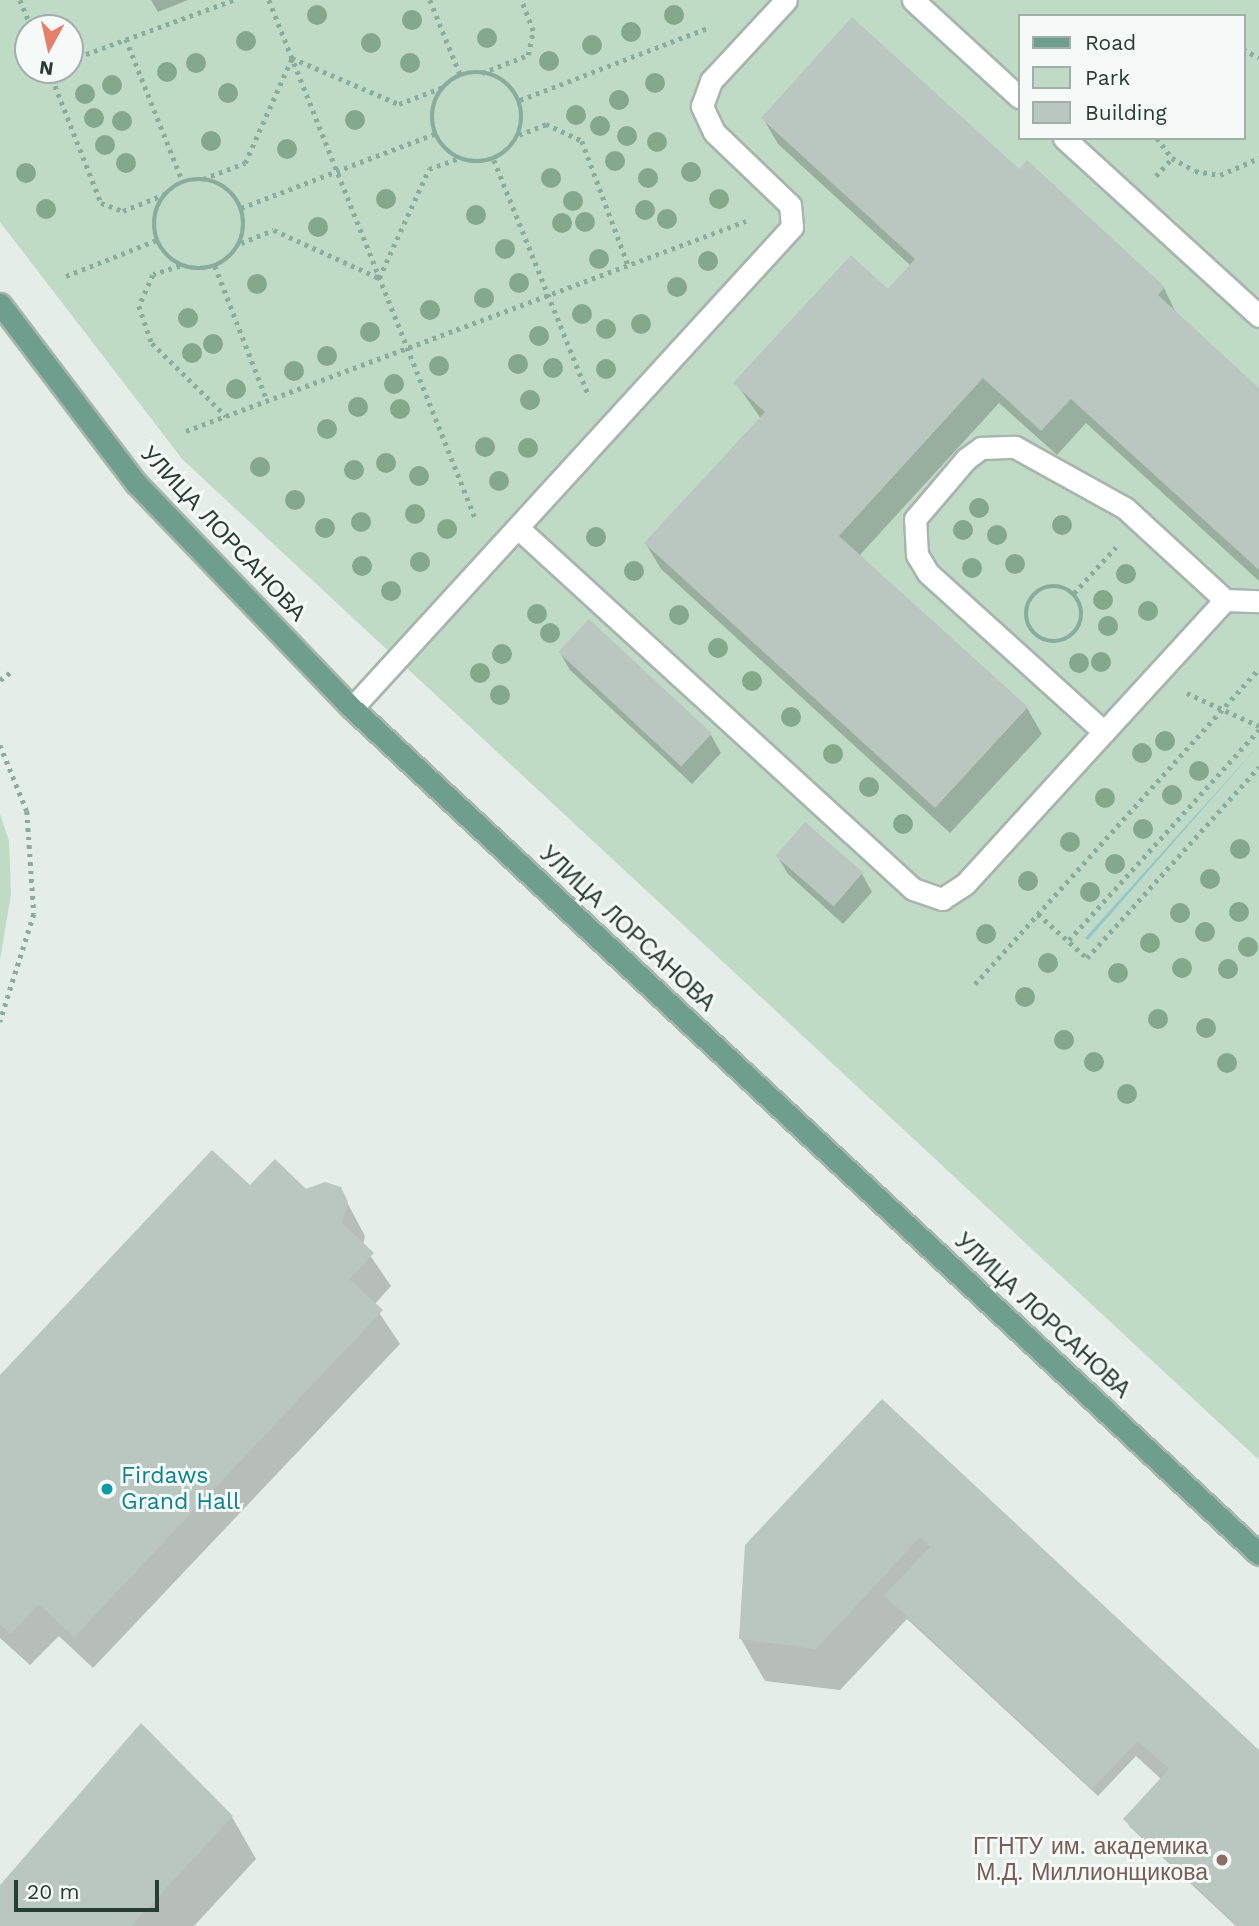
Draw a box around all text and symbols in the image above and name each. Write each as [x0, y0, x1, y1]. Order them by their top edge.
north arrow [14, 14, 84, 84]
legend [1018, 14, 1245, 140]
text: Road [1085, 30, 1136, 55]
text: N [38, 56, 55, 81]
text: Park [1085, 65, 1130, 90]
text: Building [1085, 100, 1167, 125]
street label: УЛИЦА ЛОРСАНОВА [135, 441, 311, 627]
street label: УЛИЦА ЛОРСАНОВА [534, 841, 720, 1017]
street label: УЛИЦА ЛОРСАНОВА [949, 1228, 1135, 1404]
place label: Firdaws Grand Hall [121, 1462, 240, 1516]
marker: Firdaws Grand Hall [99, 1481, 115, 1497]
place label: ГГНТУ им. академика М.Д. Миллионщикова [973, 1833, 1208, 1887]
marker: ГГНТУ им. академика М.Д. Миллионщикова [1214, 1852, 1230, 1868]
scale bar [18, 1867, 163, 1911]
text: 20 m [27, 1879, 79, 1904]

